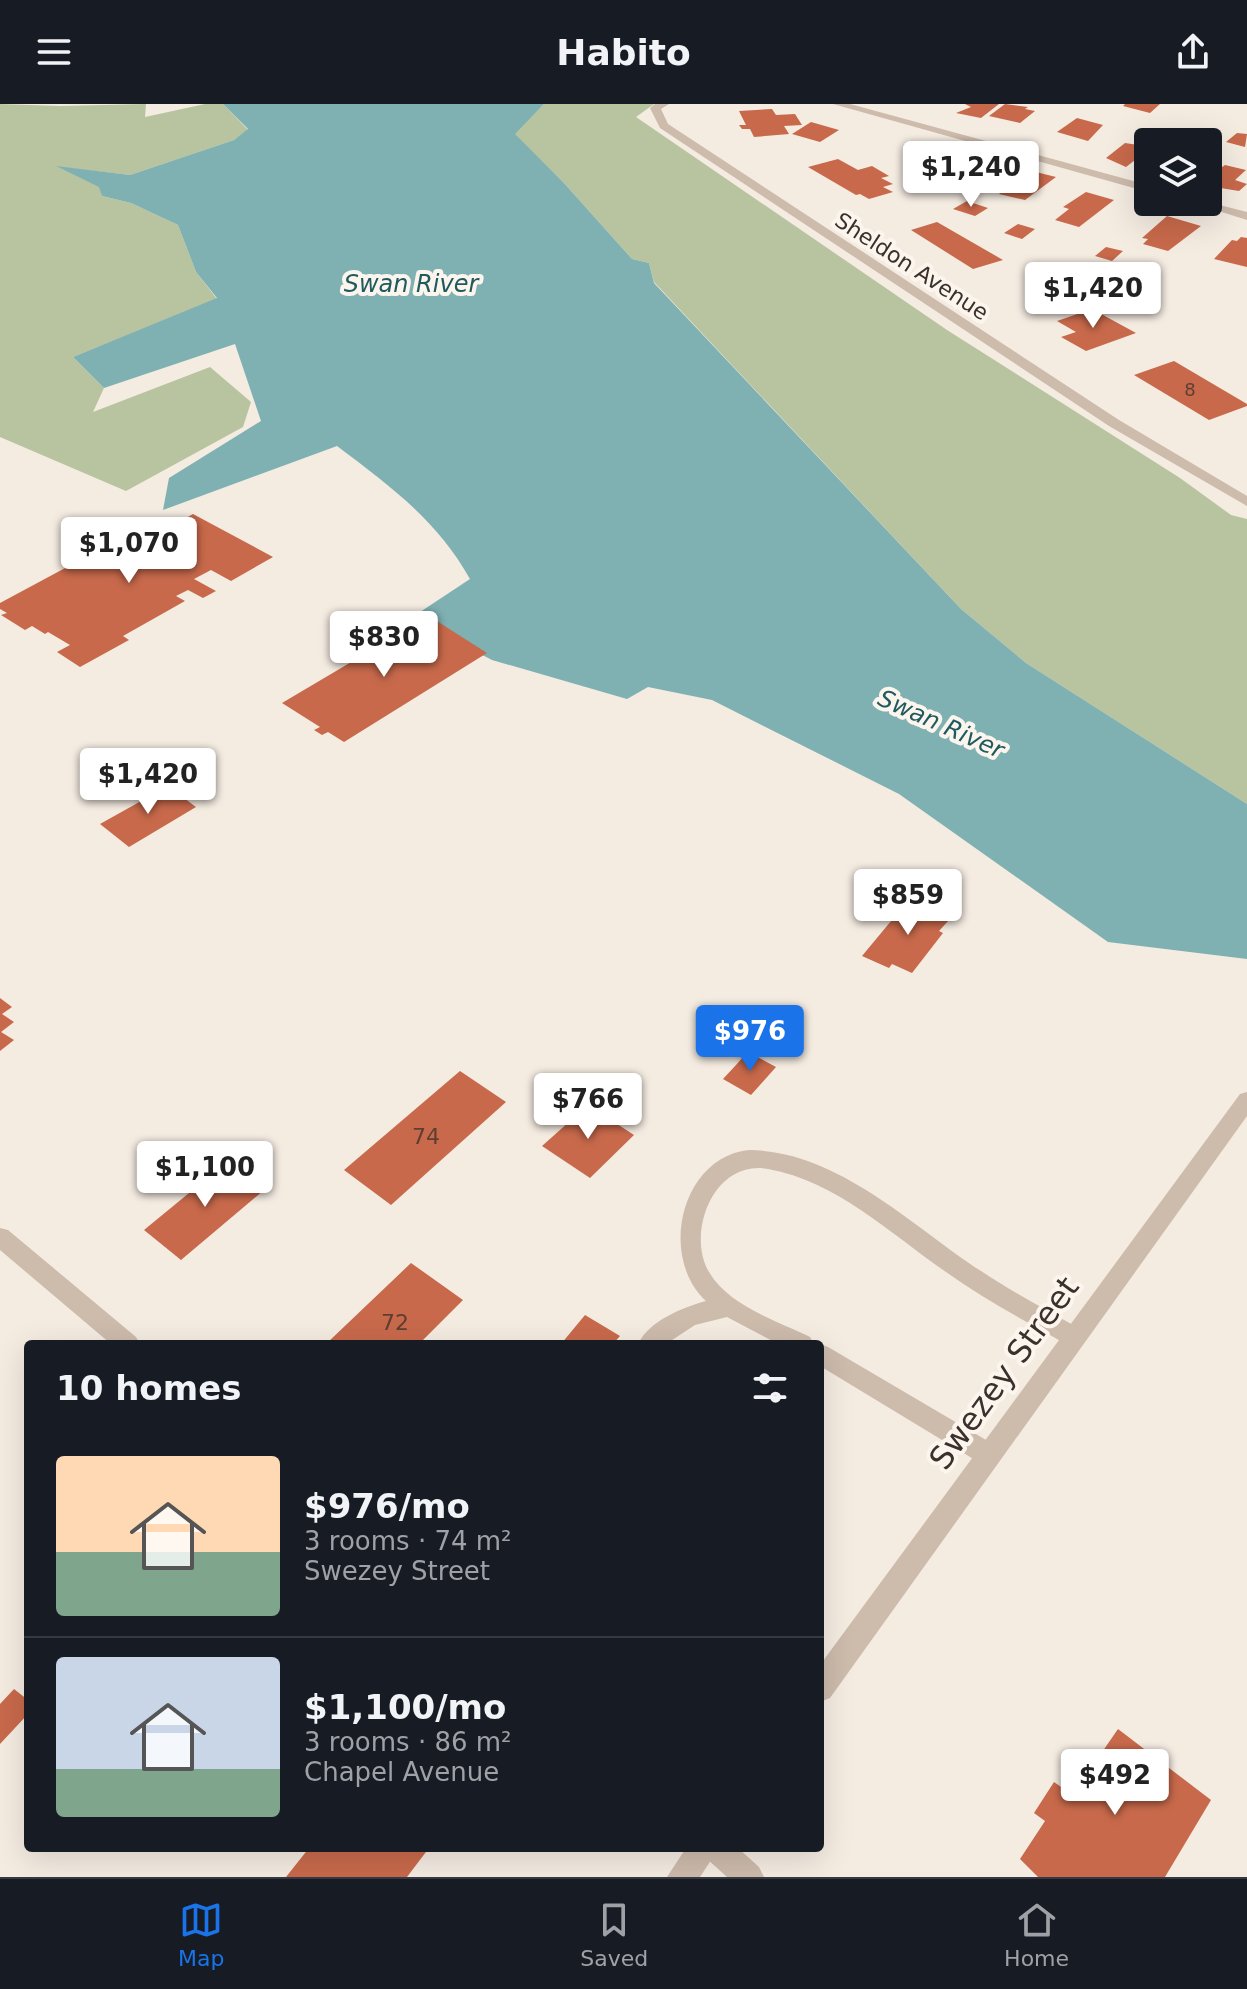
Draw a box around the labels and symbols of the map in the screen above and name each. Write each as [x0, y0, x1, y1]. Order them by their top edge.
pin: $1,240 [906, 141, 1036, 209]
street label: Sheldon Avenue [830, 208, 993, 325]
pin: $1,420 [1028, 262, 1158, 330]
water label: Swan River [344, 270, 480, 298]
house number: 8 [1184, 379, 1196, 400]
pin: $1,070 [64, 517, 194, 585]
pin: $830 [337, 611, 431, 679]
water label: Swan River [874, 684, 1010, 765]
pin: $1,420 [83, 748, 213, 816]
pin: $859 [861, 869, 955, 937]
pin: $976 [703, 1005, 797, 1073]
pin: $766 [541, 1073, 635, 1141]
house number: 74 [412, 1124, 440, 1149]
pin: $1,100 [140, 1141, 270, 1209]
street label: Swezey Street [921, 1269, 1087, 1477]
house number: 72 [381, 1310, 409, 1335]
pin: $492 [1068, 1749, 1162, 1817]

